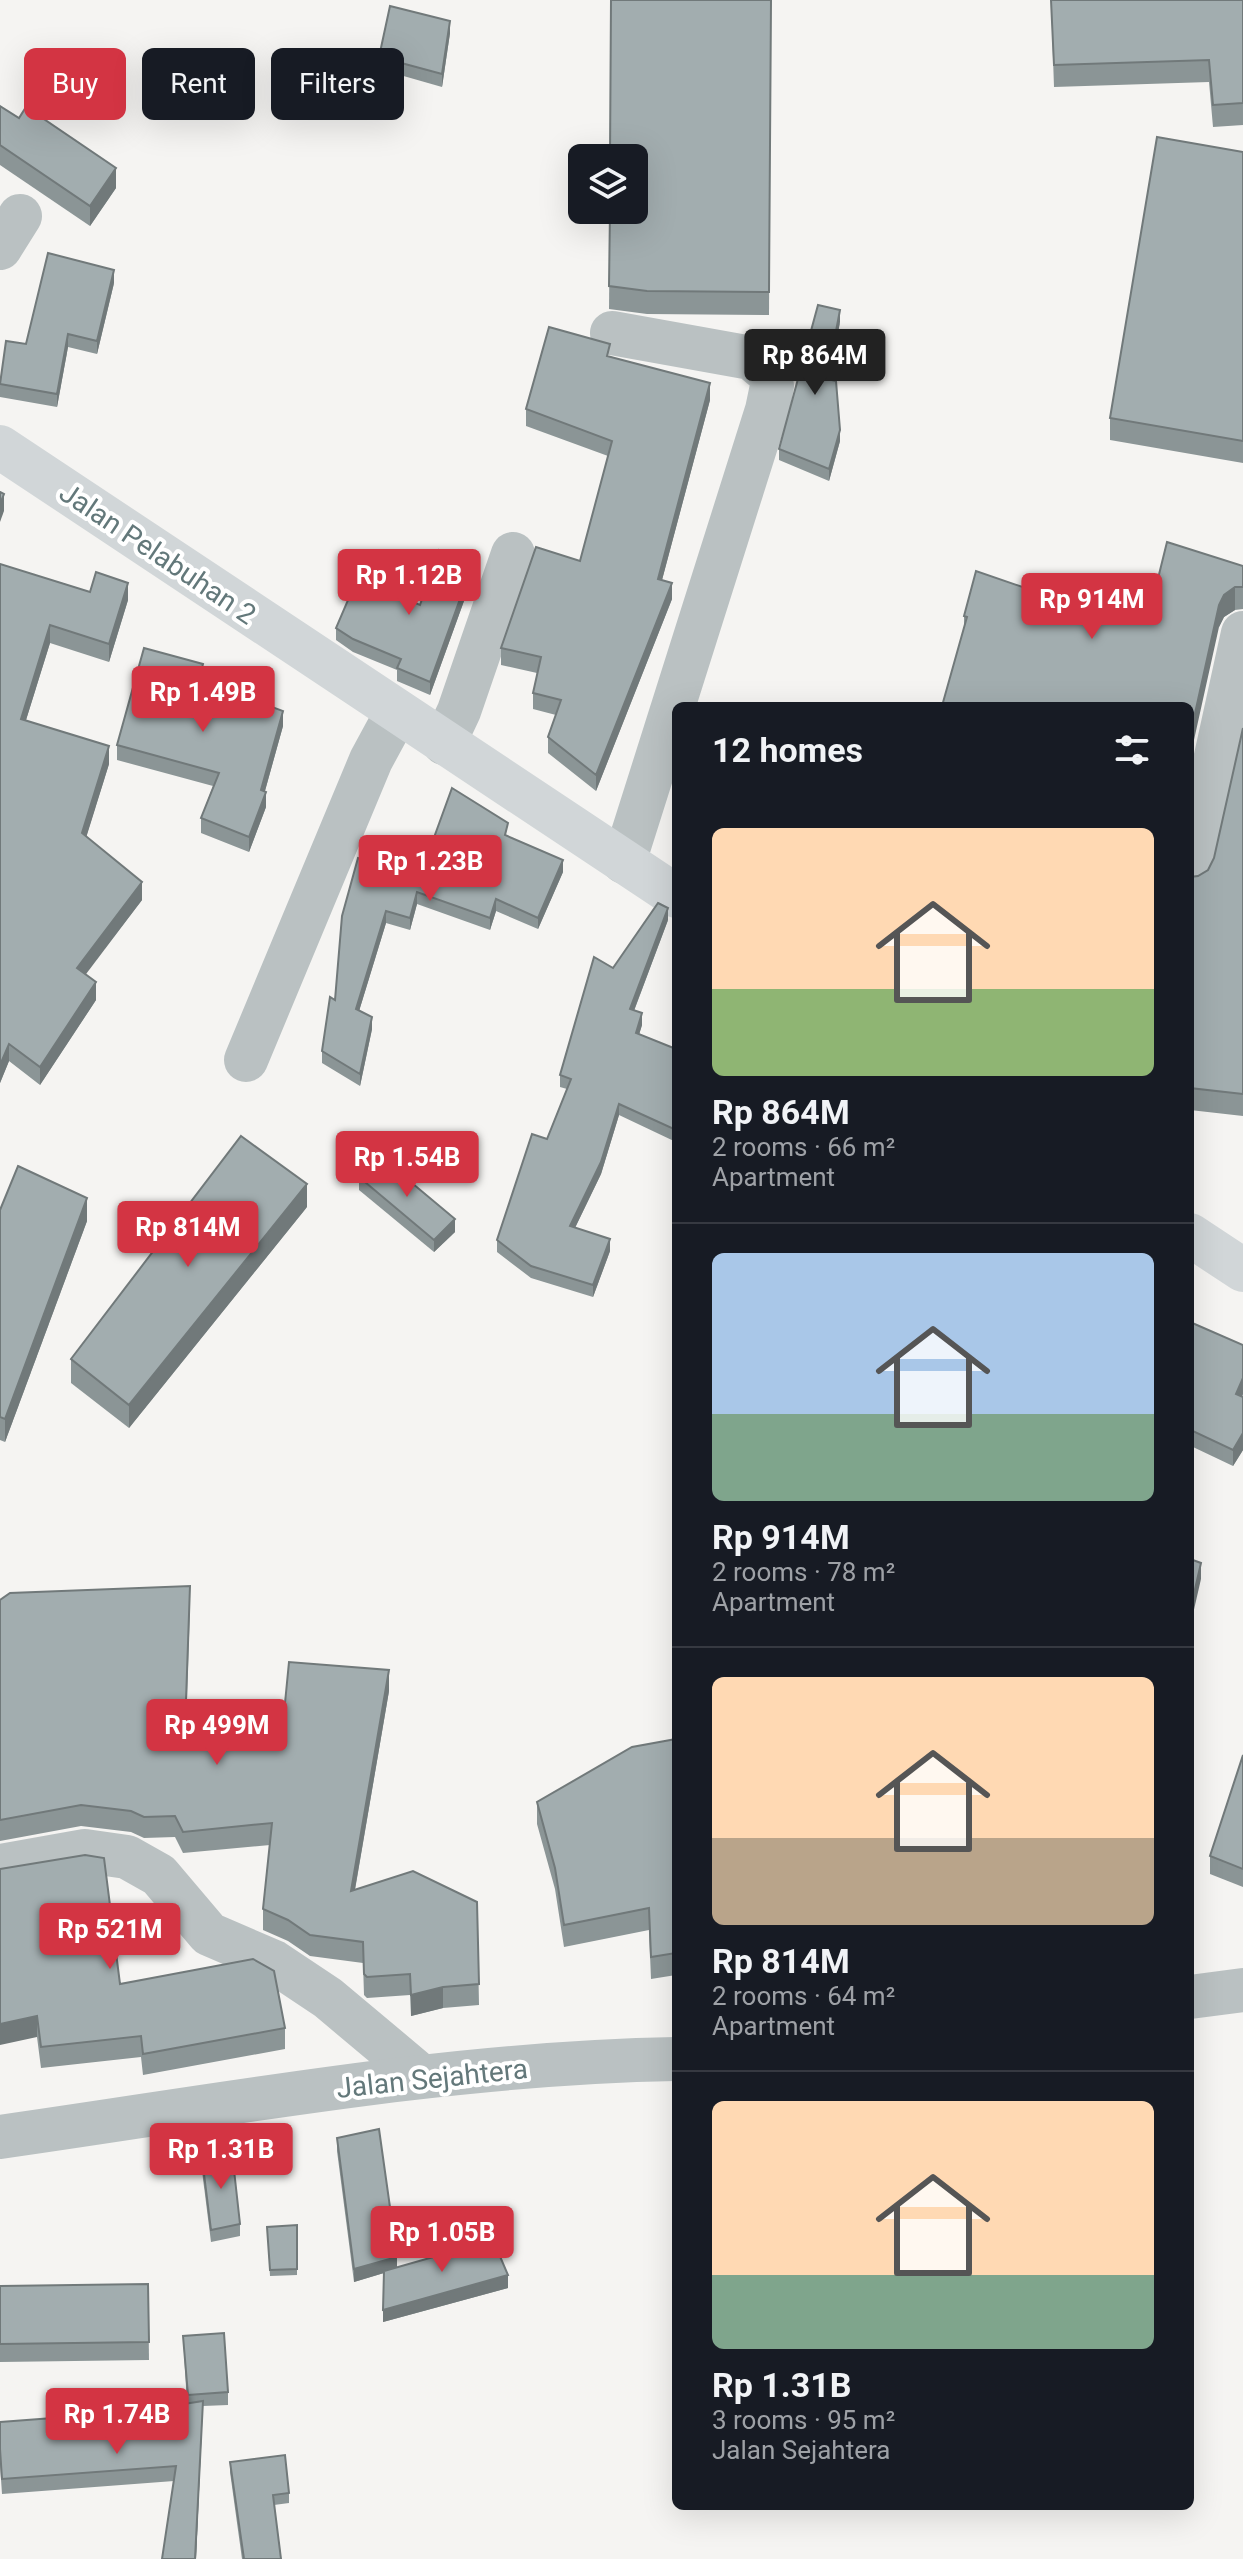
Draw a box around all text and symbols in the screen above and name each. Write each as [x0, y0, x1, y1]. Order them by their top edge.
chip: Buy [24, 48, 126, 120]
chip: Rent [142, 48, 255, 120]
chip: Filters [271, 48, 404, 120]
map controls [568, 144, 648, 224]
button: layers [568, 144, 648, 224]
pin: Rp 864M [741, 329, 889, 397]
text: Rp 864M [762, 340, 868, 370]
street label: Jalan Pelabuhan 2 [53, 476, 262, 631]
pin: Rp 1.12B [326, 549, 492, 617]
text: Rp 1.12B [356, 560, 462, 590]
pin: Rp 914M [1018, 573, 1166, 641]
text: Rp 914M [1039, 584, 1145, 614]
pin: Rp 1.49B [120, 666, 286, 734]
text: Rp 1.49B [150, 677, 256, 707]
icon: filters [1110, 728, 1154, 772]
text: 12 homes [712, 730, 863, 770]
pin: Rp 1.23B [347, 835, 513, 903]
text: Rp 1.23B [377, 846, 483, 876]
icon: home [861, 880, 1005, 1024]
text: Rp 864M [712, 1092, 850, 1132]
pin: Rp 1.54B [324, 1131, 490, 1199]
text: 2 rooms · 66 m² [712, 1132, 895, 1162]
text: Rp 1.54B [354, 1142, 460, 1172]
text: Apartment [712, 1162, 835, 1192]
pin: Rp 814M [114, 1201, 262, 1269]
text: Rp 814M [135, 1212, 241, 1242]
icon: home [861, 1305, 1005, 1449]
text: Rp 914M [712, 1517, 850, 1557]
text: 2 rooms · 78 m² [712, 1557, 895, 1587]
text: Apartment [712, 1587, 835, 1617]
pin: Rp 499M [143, 1699, 291, 1767]
text: Rp 499M [164, 1710, 270, 1740]
icon: home [861, 1729, 1005, 1873]
pin: Rp 521M [36, 1903, 184, 1971]
text: Rp 521M [57, 1914, 163, 1944]
text: Rp 814M [712, 1941, 850, 1981]
text: 2 rooms · 64 m² [712, 1981, 895, 2011]
text: Apartment [712, 2011, 835, 2041]
street label: Jalan Sejahtera [335, 2052, 529, 2105]
pin: Rp 1.31B [138, 2123, 304, 2191]
text: Rp 1.31B [168, 2134, 274, 2164]
icon: home [861, 2153, 1005, 2297]
pin: Rp 1.05B [359, 2206, 525, 2274]
text: Rp 1.05B [389, 2217, 495, 2247]
text: Rp 1.31B [712, 2365, 851, 2405]
pin: Rp 1.74B [34, 2388, 200, 2456]
text: Rp 1.74B [64, 2399, 170, 2429]
text: 3 rooms · 95 m² [712, 2405, 895, 2435]
text: Jalan Sejahtera [712, 2435, 890, 2465]

